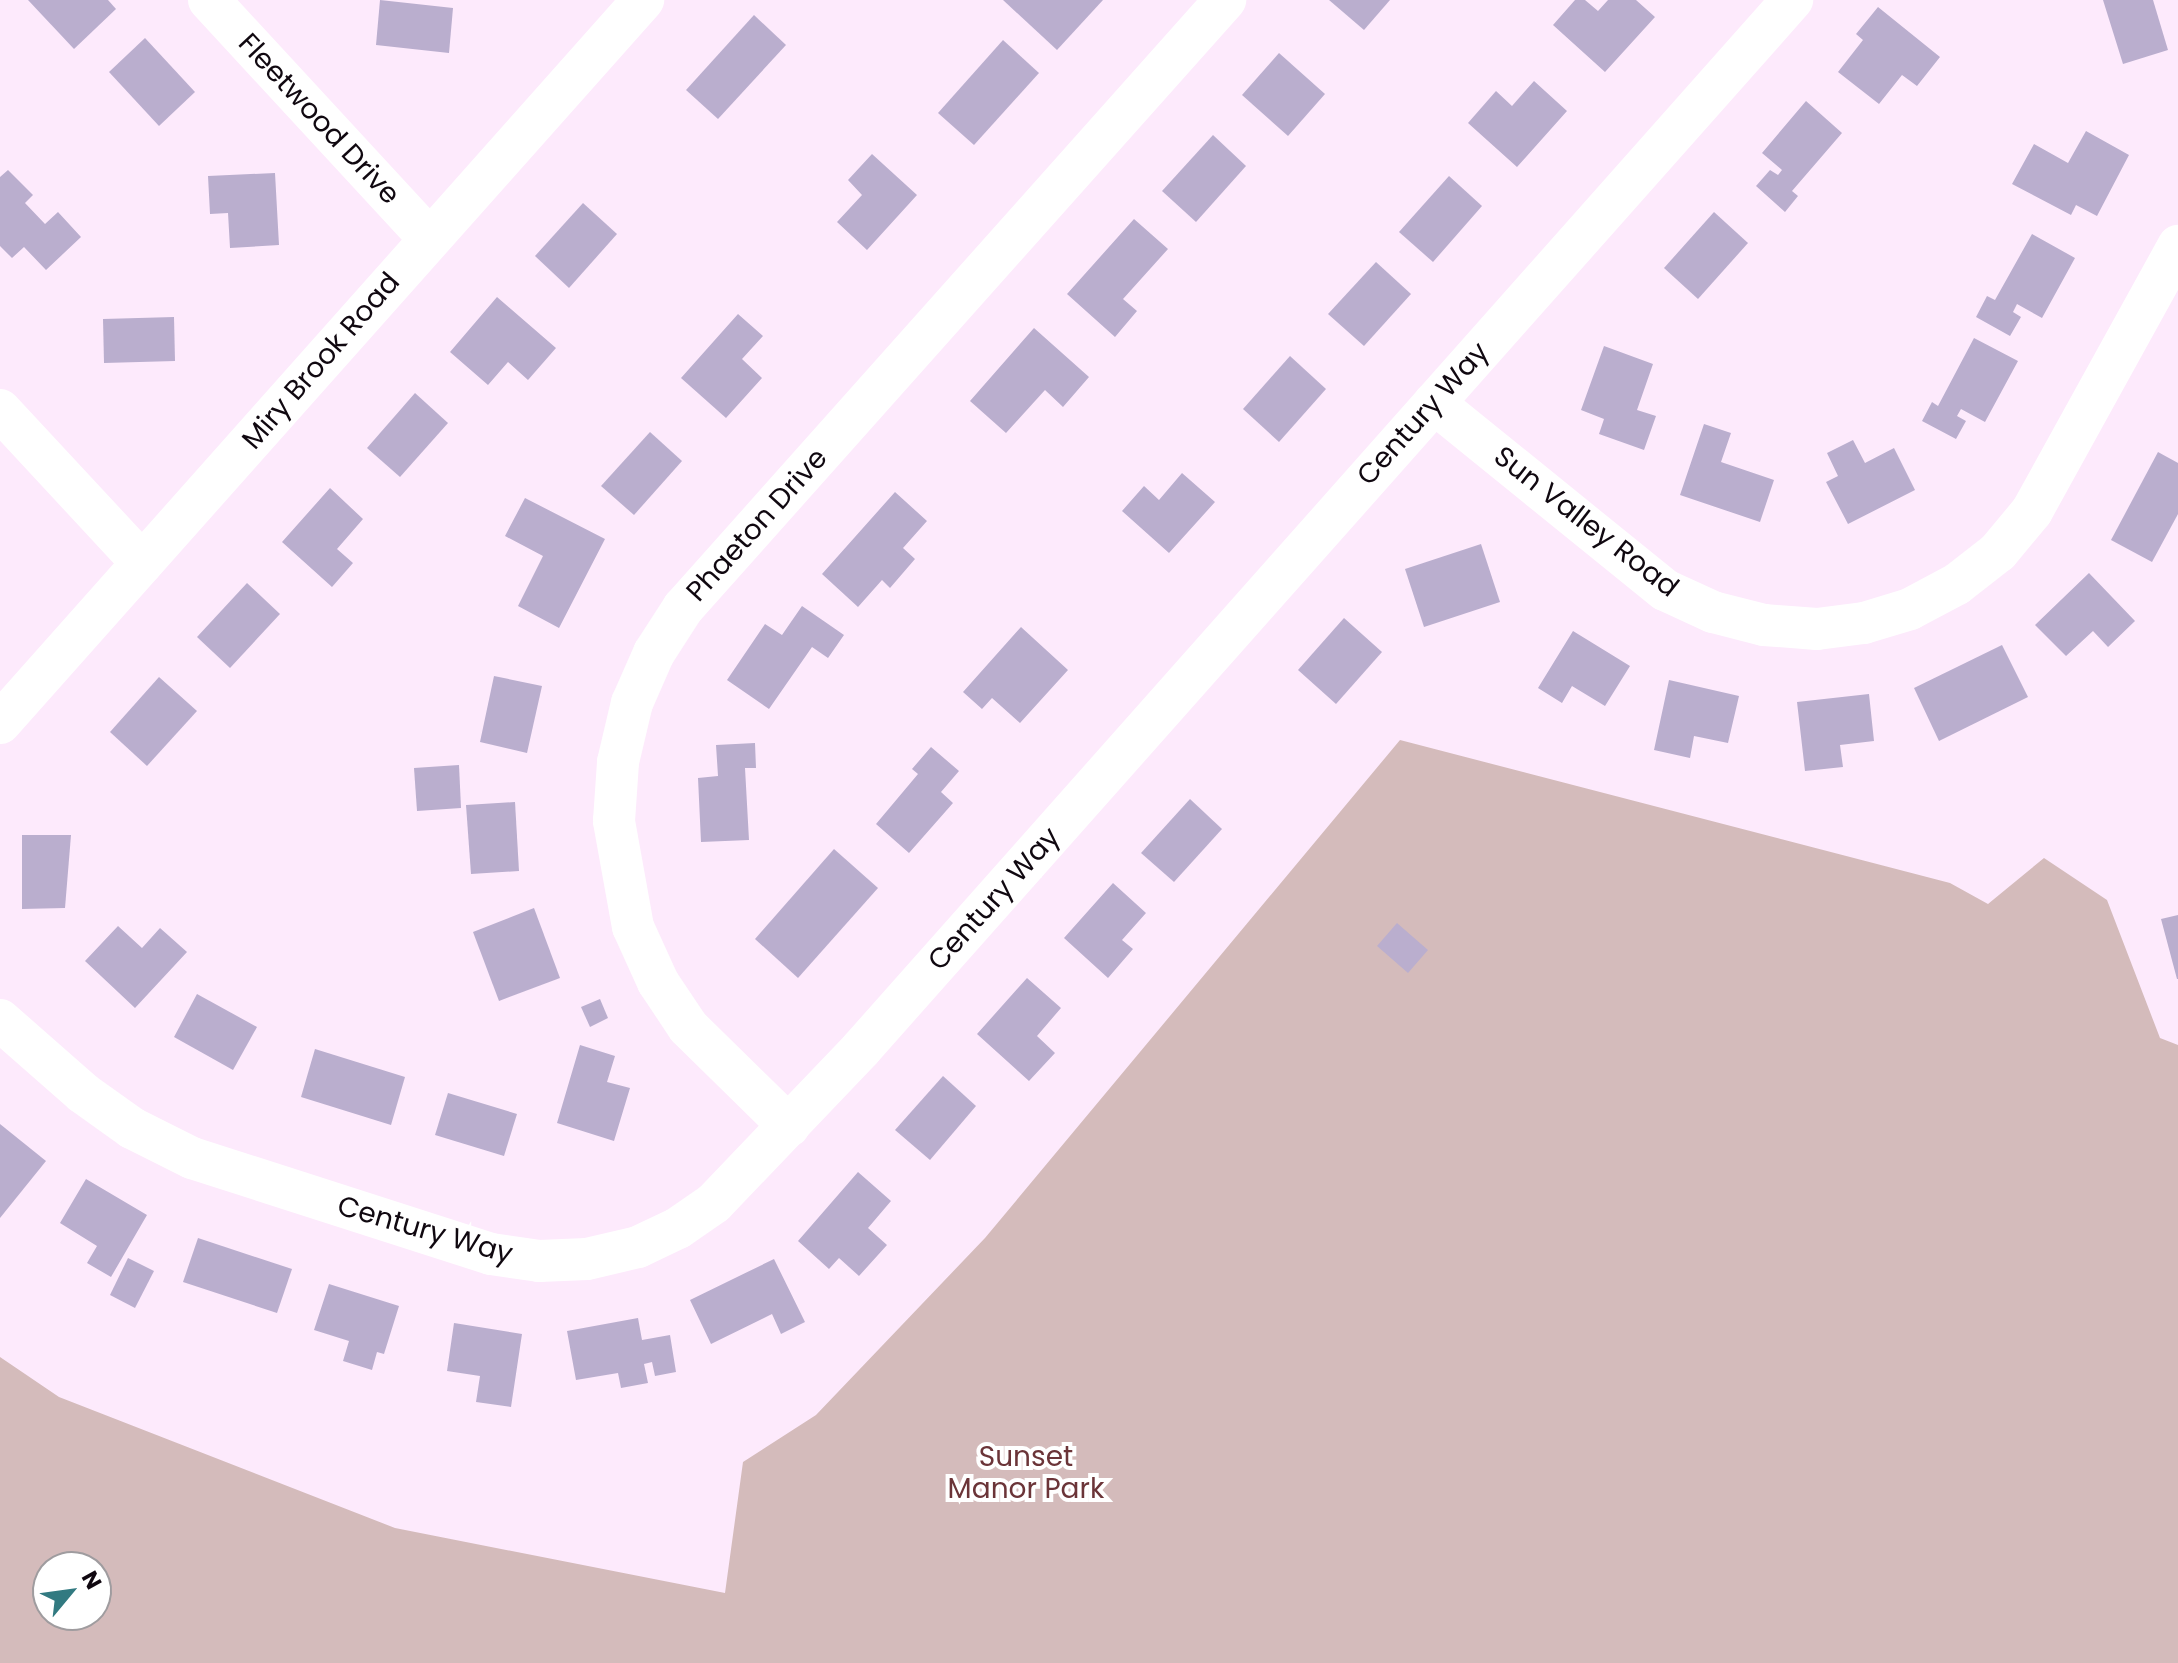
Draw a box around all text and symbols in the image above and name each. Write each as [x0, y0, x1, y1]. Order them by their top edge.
street label: Fleetwood Drive [231, 27, 407, 211]
street label: Miry Brook Road [235, 266, 407, 456]
street label: Century Way [1350, 336, 1496, 492]
street label: Sun Valley Road [1487, 440, 1685, 604]
street label: Phaeton Drive [680, 442, 834, 608]
street label: Century Way [921, 821, 1067, 977]
street label: Century Way [334, 1189, 516, 1271]
park label: Sunset Manor Park [948, 1440, 1104, 1506]
north arrow [32, 1551, 112, 1631]
text: N [74, 1565, 109, 1595]

